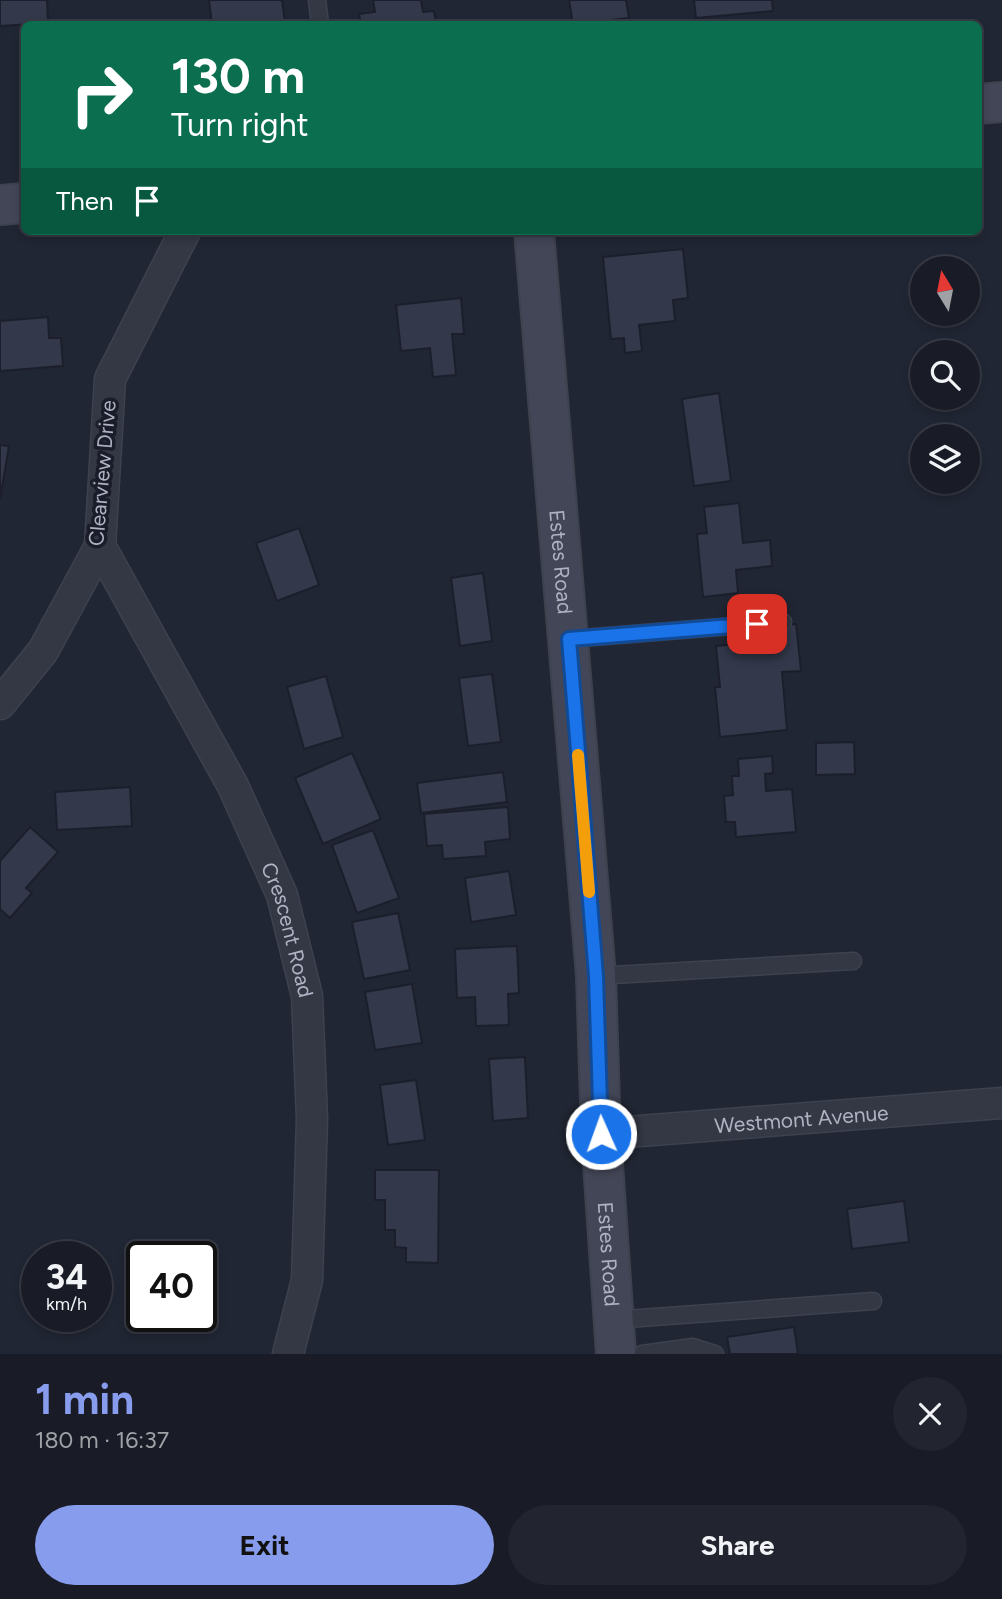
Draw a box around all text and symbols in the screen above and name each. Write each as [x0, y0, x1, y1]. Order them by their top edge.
text: 130 m [171, 46, 305, 105]
icon: right [56, 49, 147, 140]
text: Turn right [171, 106, 309, 144]
icon: arrive [128, 182, 166, 220]
text: Then [56, 185, 114, 217]
north arrow [910, 256, 980, 326]
map controls [910, 256, 980, 494]
button: search [910, 340, 980, 410]
street label: Clearview Drive [83, 399, 121, 547]
button: layers [910, 424, 980, 494]
street label: Estes Road [545, 509, 578, 615]
pin [727, 594, 787, 654]
icon: arrive [738, 605, 776, 643]
street label: Crescent Road [256, 858, 319, 1000]
position arrow [564, 1097, 638, 1171]
street label: Westmont Avenue [713, 1099, 889, 1138]
street label: Estes Road [593, 1201, 625, 1307]
speed limit sign: 40 [126, 1241, 217, 1332]
text: 34 [46, 1256, 87, 1298]
text: km/h [46, 1293, 87, 1315]
text: 1 min [35, 1374, 134, 1425]
button: close [893, 1377, 967, 1451]
text: 180 m · 16:37 [35, 1426, 169, 1454]
button: Exit [35, 1505, 494, 1585]
button: Share [508, 1505, 967, 1585]

